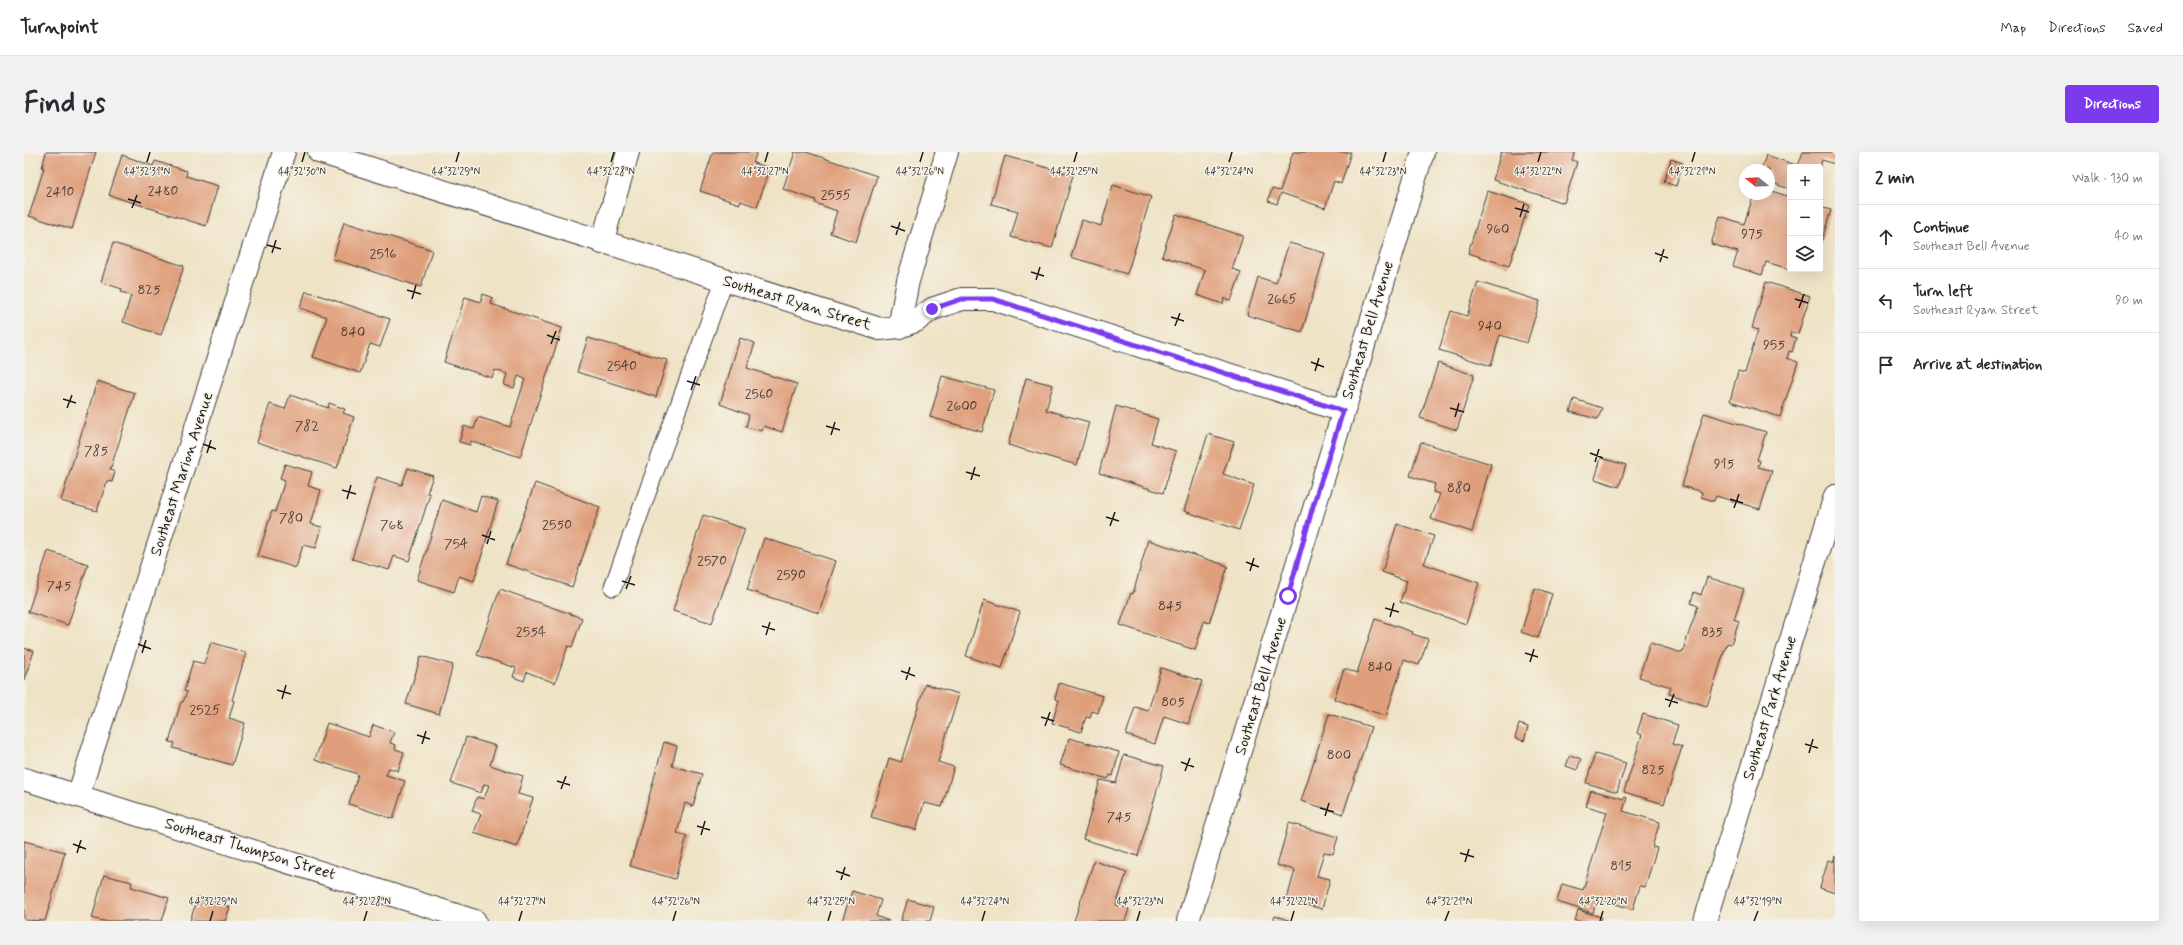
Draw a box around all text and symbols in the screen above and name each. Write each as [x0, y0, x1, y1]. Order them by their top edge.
text: Turnpoint [20, 15, 99, 40]
text: Map [2000, 19, 2026, 37]
text: Directions [2048, 19, 2106, 37]
text: Saved [2128, 19, 2163, 37]
button: Directions [2065, 85, 2159, 123]
text: Find us [24, 86, 105, 123]
north arrow [1739, 164, 1775, 200]
map controls [1787, 164, 1823, 272]
button: + [1787, 164, 1823, 200]
text: 44°32'31"N [124, 165, 170, 179]
text: 44°32'30"N [278, 165, 326, 179]
text: 44°32'29"N [432, 165, 481, 179]
text: 44°32'28"N [587, 165, 635, 179]
text: 44°32'27"N [741, 165, 789, 179]
text: 44°32'26"N [896, 165, 944, 179]
text: 44°32'25"N [1050, 165, 1098, 179]
text: 44°32'24"N [1205, 165, 1254, 179]
text: 44°32'23"N [1360, 165, 1407, 179]
text: 44°32'22"N [1514, 165, 1562, 179]
text: 44°32'21"N [1669, 165, 1716, 179]
text: 2 min [1875, 167, 1915, 189]
text: Walk · 130 m [2072, 170, 2143, 187]
house number: 2480 [148, 182, 179, 200]
house number: 2410 [46, 183, 74, 201]
house number: 2555 [821, 186, 851, 204]
button: − [1787, 200, 1823, 236]
text: Continue [1913, 218, 1969, 238]
house number: 960 [1486, 220, 1510, 238]
house number: 975 [1741, 225, 1763, 243]
icon: ahead [1875, 226, 1897, 248]
text: 40 m [2114, 228, 2143, 245]
button: layers [1787, 236, 1823, 272]
text: Southeast Bell Avenue [1913, 238, 2030, 255]
house number: 2516 [370, 245, 396, 263]
street label: Southeast Bell Avenue [1337, 258, 1399, 402]
street label: Southeast Ryan Street [720, 270, 874, 336]
house number: 825 [137, 281, 161, 299]
text: Turn left [1913, 282, 1973, 302]
house number: 2665 [1267, 290, 1297, 308]
icon: left [1875, 290, 1897, 312]
text: 90 m [2115, 292, 2143, 309]
route end [923, 300, 941, 318]
text: Southeast Ryan Street [1913, 302, 2038, 319]
house number: 940 [1478, 317, 1502, 335]
house number: 840 [341, 323, 365, 341]
house number: 955 [1763, 336, 1785, 354]
icon: arrive [1875, 354, 1897, 376]
text: Arrive at destination [1913, 355, 2042, 375]
house number: 2540 [607, 357, 637, 375]
house number: 2560 [745, 385, 774, 403]
street label: Southeast Marion Avenue [145, 389, 219, 559]
house number: 2600 [947, 397, 978, 415]
house number: 782 [295, 417, 319, 435]
house number: 785 [84, 442, 108, 460]
house number: 915 [1714, 455, 1735, 473]
house number: 880 [1447, 479, 1471, 497]
house number: 780 [279, 509, 303, 527]
house number: 768 [380, 516, 404, 534]
house number: 2550 [542, 516, 572, 534]
house number: 754 [444, 535, 468, 553]
house number: 2570 [697, 552, 727, 570]
house number: 2590 [776, 566, 806, 584]
house number: 745 [47, 577, 72, 595]
route start [1279, 587, 1297, 605]
house number: 845 [1158, 597, 1182, 615]
street label: Southeast Bell Avenue [1230, 614, 1292, 758]
house number: 2554 [516, 623, 546, 641]
house number: 835 [1701, 623, 1723, 641]
street label: Southeast Park Avenue [1738, 633, 1802, 783]
house number: 840 [1368, 658, 1392, 676]
house number: 805 [1161, 693, 1185, 711]
house number: 2525 [189, 701, 221, 719]
house number: 800 [1327, 746, 1351, 764]
house number: 825 [1641, 761, 1665, 779]
house number: 745 [1107, 808, 1132, 826]
street label: Southeast Thompson Street [162, 813, 338, 885]
house number: 815 [1610, 857, 1632, 875]
text: 44°32'29"N [189, 895, 238, 909]
text: 44°32'28"N [343, 895, 391, 909]
text: 44°32'27"N [498, 895, 546, 909]
text: 44°32'26"N [652, 895, 700, 909]
text: 44°32'25"N [807, 895, 855, 909]
text: 44°32'24"N [961, 895, 1010, 909]
text: 44°32'23"N [1117, 895, 1164, 909]
text: 44°32'22"N [1270, 895, 1318, 909]
text: 44°32'21"N [1426, 895, 1473, 909]
text: 44°32'20"N [1579, 895, 1627, 909]
text: 44°32'19"N [1734, 895, 1782, 909]

